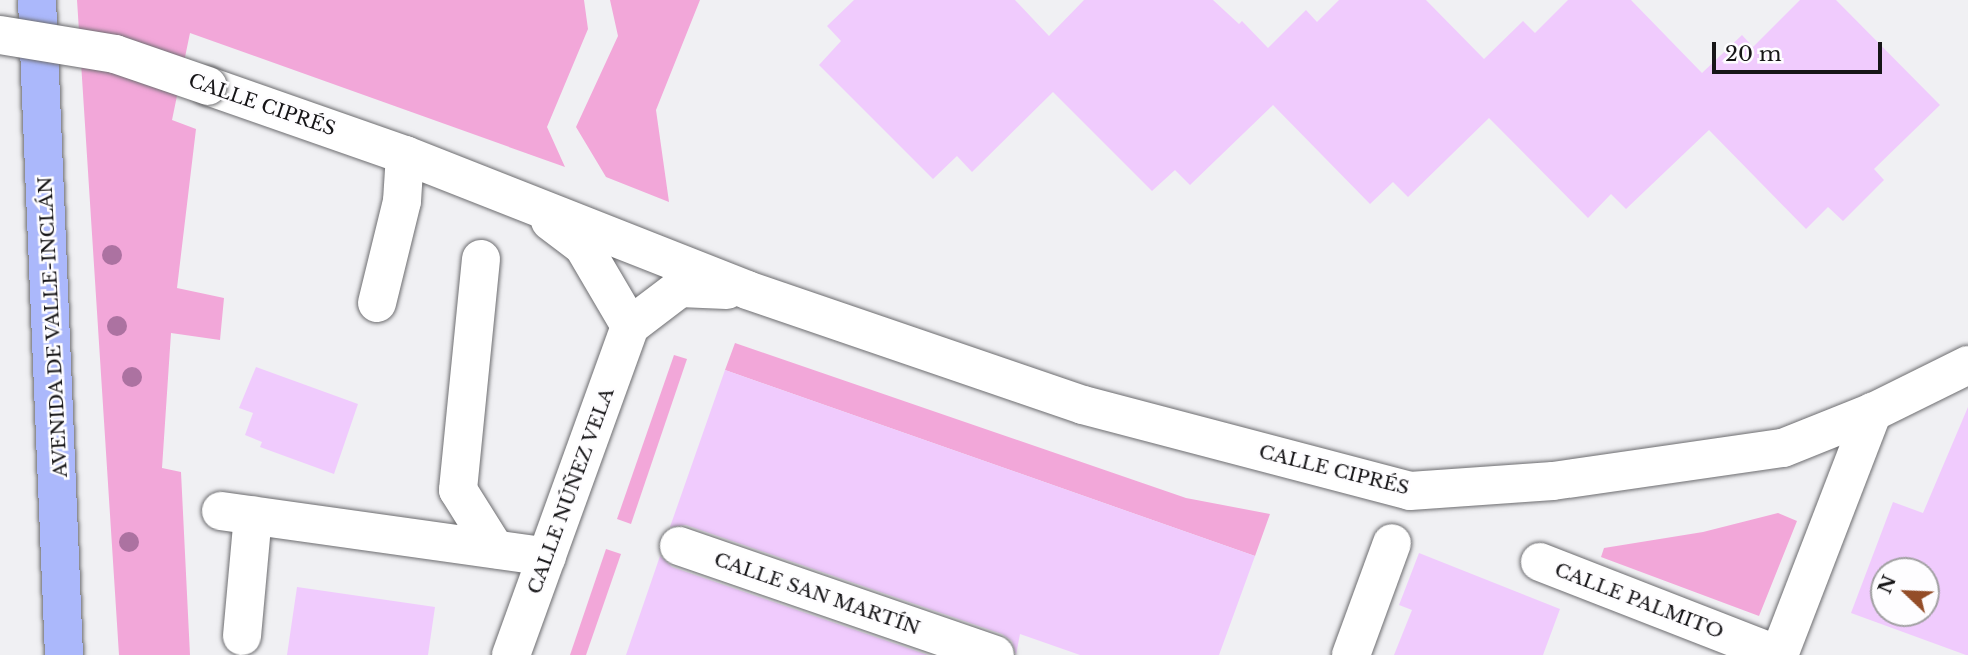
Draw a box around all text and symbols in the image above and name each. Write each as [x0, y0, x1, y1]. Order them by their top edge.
scale bar [1716, 28, 1886, 72]
text: 20 m [1725, 41, 1782, 67]
street label: CALLE CIPRÉS [185, 69, 339, 141]
street label: AVENIDA DE VALLE-INCLÁN [34, 175, 72, 479]
street label: CALLE NÚÑEZ VELA [523, 384, 619, 598]
street label: CALLE CIPRÉS [1257, 440, 1411, 500]
street label: CALLE SAN MARTÍN [711, 548, 923, 640]
north arrow [1870, 557, 1940, 627]
street label: CALLE PALMITO [1551, 558, 1727, 644]
text: N [1873, 572, 1901, 597]

